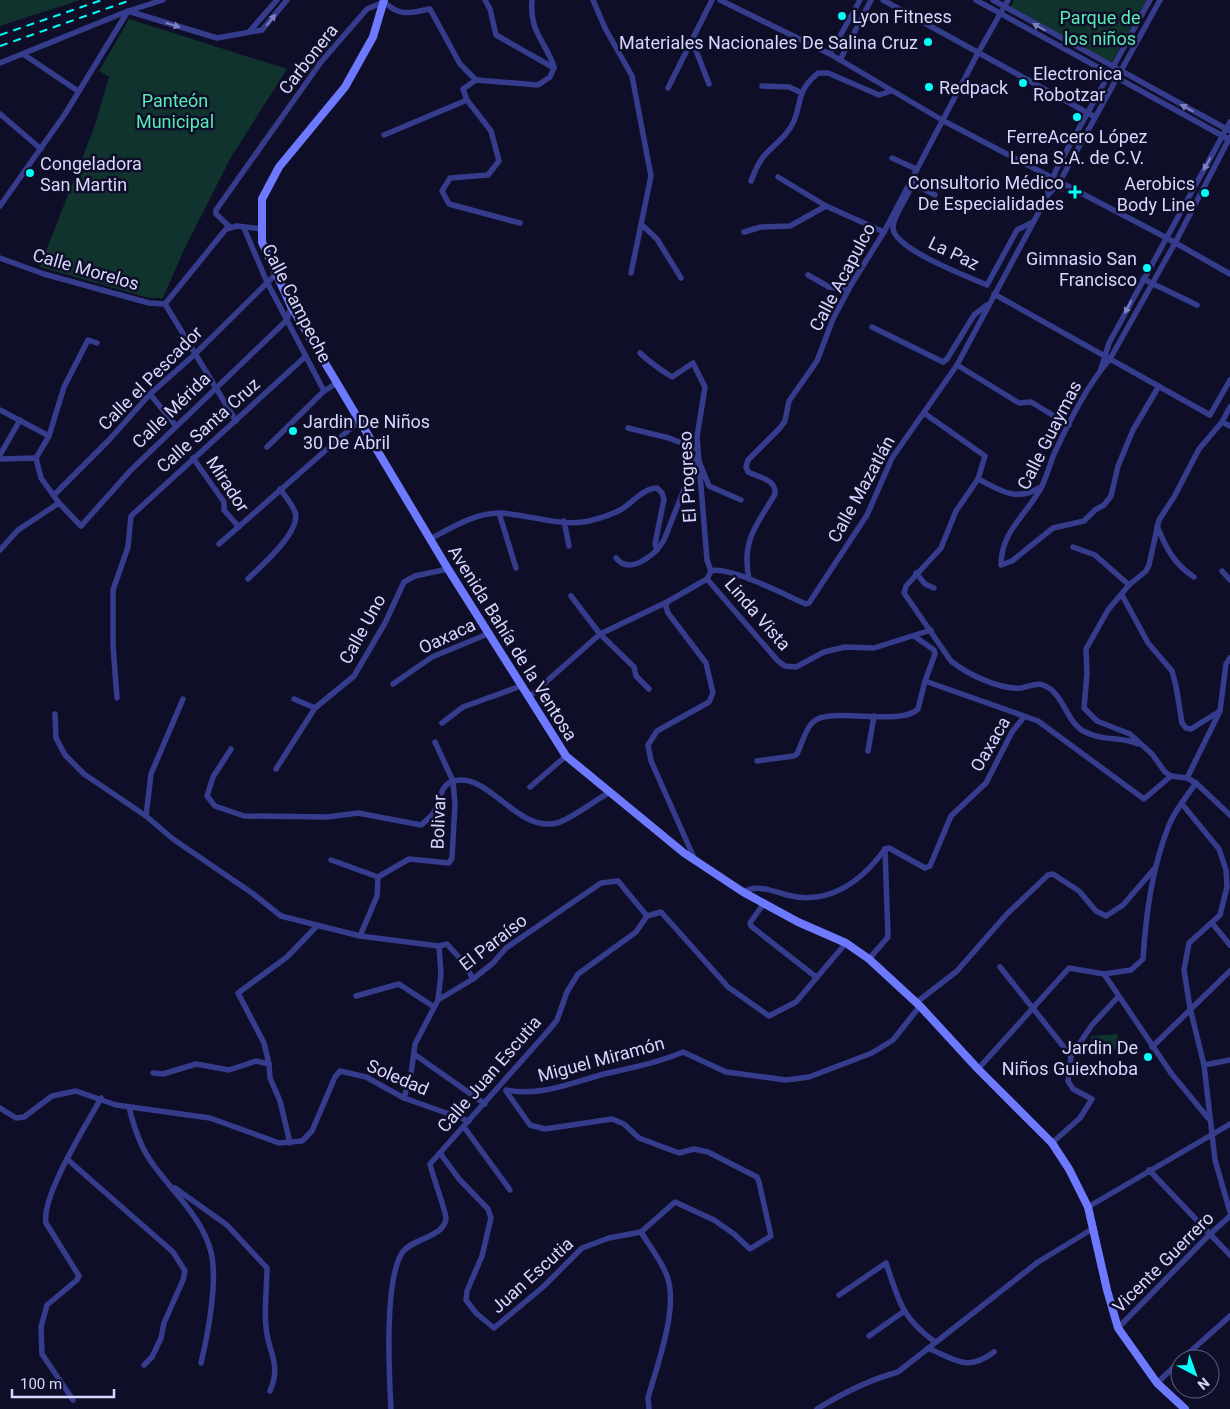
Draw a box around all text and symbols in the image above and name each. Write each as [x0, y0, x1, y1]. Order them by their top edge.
place label: Lyon Fitness [852, 6, 952, 27]
park label: Parque de los niños [1060, 7, 1140, 49]
marker: Lyon Fitness [836, 10, 848, 22]
one-way arrow [265, 14, 276, 27]
street label: Carbonera [274, 20, 342, 98]
one-way arrow [165, 21, 180, 29]
one-way arrow [1033, 22, 1046, 31]
place label: Materiales Nacionales De Salina Cruz [619, 32, 918, 53]
marker: Materiales Nacionales De Salina Cruz [922, 36, 934, 48]
place label: Electronica Robotzar [1033, 63, 1122, 105]
place label: Redpack [939, 77, 1009, 98]
marker: Electronica Robotzar [1017, 77, 1029, 89]
marker: Redpack [923, 81, 935, 93]
park label: Panteón Municipal [136, 90, 214, 132]
one-way arrow [1180, 104, 1195, 112]
marker: FerreAcero López Lena S.A. de C.V. [1071, 111, 1083, 123]
place label: FerreAcero López Lena S.A. de C.V. [1007, 126, 1147, 168]
place label: Congeladora San Martin [40, 153, 142, 195]
one-way arrow [1202, 158, 1211, 171]
marker: Congeladora San Martin [24, 167, 36, 179]
place label: Consultorio Médico De Especialidades [908, 172, 1064, 214]
place label: Aerobics Body Line [1117, 173, 1195, 215]
marker: Consultorio Médico De Especialidades [1068, 185, 1082, 199]
marker: Aerobics Body Line [1199, 187, 1211, 199]
street label: Calle Acapulco [805, 219, 879, 335]
street label: La Paz [925, 232, 983, 274]
street label: Calle Campeche [258, 240, 336, 366]
street label: Calle Morelos [30, 244, 142, 294]
place label: Gimnasio San Francisco [1026, 248, 1137, 290]
marker: Gimnasio San Francisco [1141, 262, 1153, 274]
one-way arrow [1124, 299, 1132, 314]
street label: Calle el Pescador [94, 322, 206, 434]
street label: Calle Mérida [128, 368, 214, 452]
street label: Calle Santa Cruz [152, 373, 264, 477]
street label: Calle Guaymas [1013, 377, 1085, 493]
place label: Jardin De Niños 30 De Abril [303, 411, 430, 453]
marker: Jardin De Niños 30 De Abril [287, 425, 299, 437]
street label: El Progreso [674, 431, 700, 523]
street label: Calle Mazatlán [823, 432, 899, 546]
street label: Mirador [202, 452, 254, 516]
street label: Avenida Bahía de la Ventosa [444, 542, 582, 744]
street label: Linda Vista [721, 573, 795, 655]
street label: Calle Uno [334, 591, 390, 667]
street label: Oaxaca [415, 614, 479, 658]
street label: Oaxaca [966, 713, 1014, 775]
street label: Bolivar [427, 794, 449, 850]
street label: El Paraíso [455, 909, 531, 975]
street label: Calle Juan Escutia [433, 1012, 545, 1136]
street label: Miguel Miramón [535, 1032, 667, 1086]
place label: Jardin De Niños Guiexhoba [1002, 1037, 1138, 1079]
marker: Jardin De Niños Guiexhoba [1142, 1051, 1154, 1063]
street label: Soledad [364, 1055, 432, 1099]
street label: Vicente Guerrero [1108, 1207, 1218, 1317]
street label: Juan Escutia [487, 1233, 577, 1317]
north arrow [1170, 1349, 1220, 1399]
scale bar [12, 1366, 115, 1398]
text: 100 m [20, 1375, 62, 1393]
text: N [1195, 1375, 1213, 1393]

